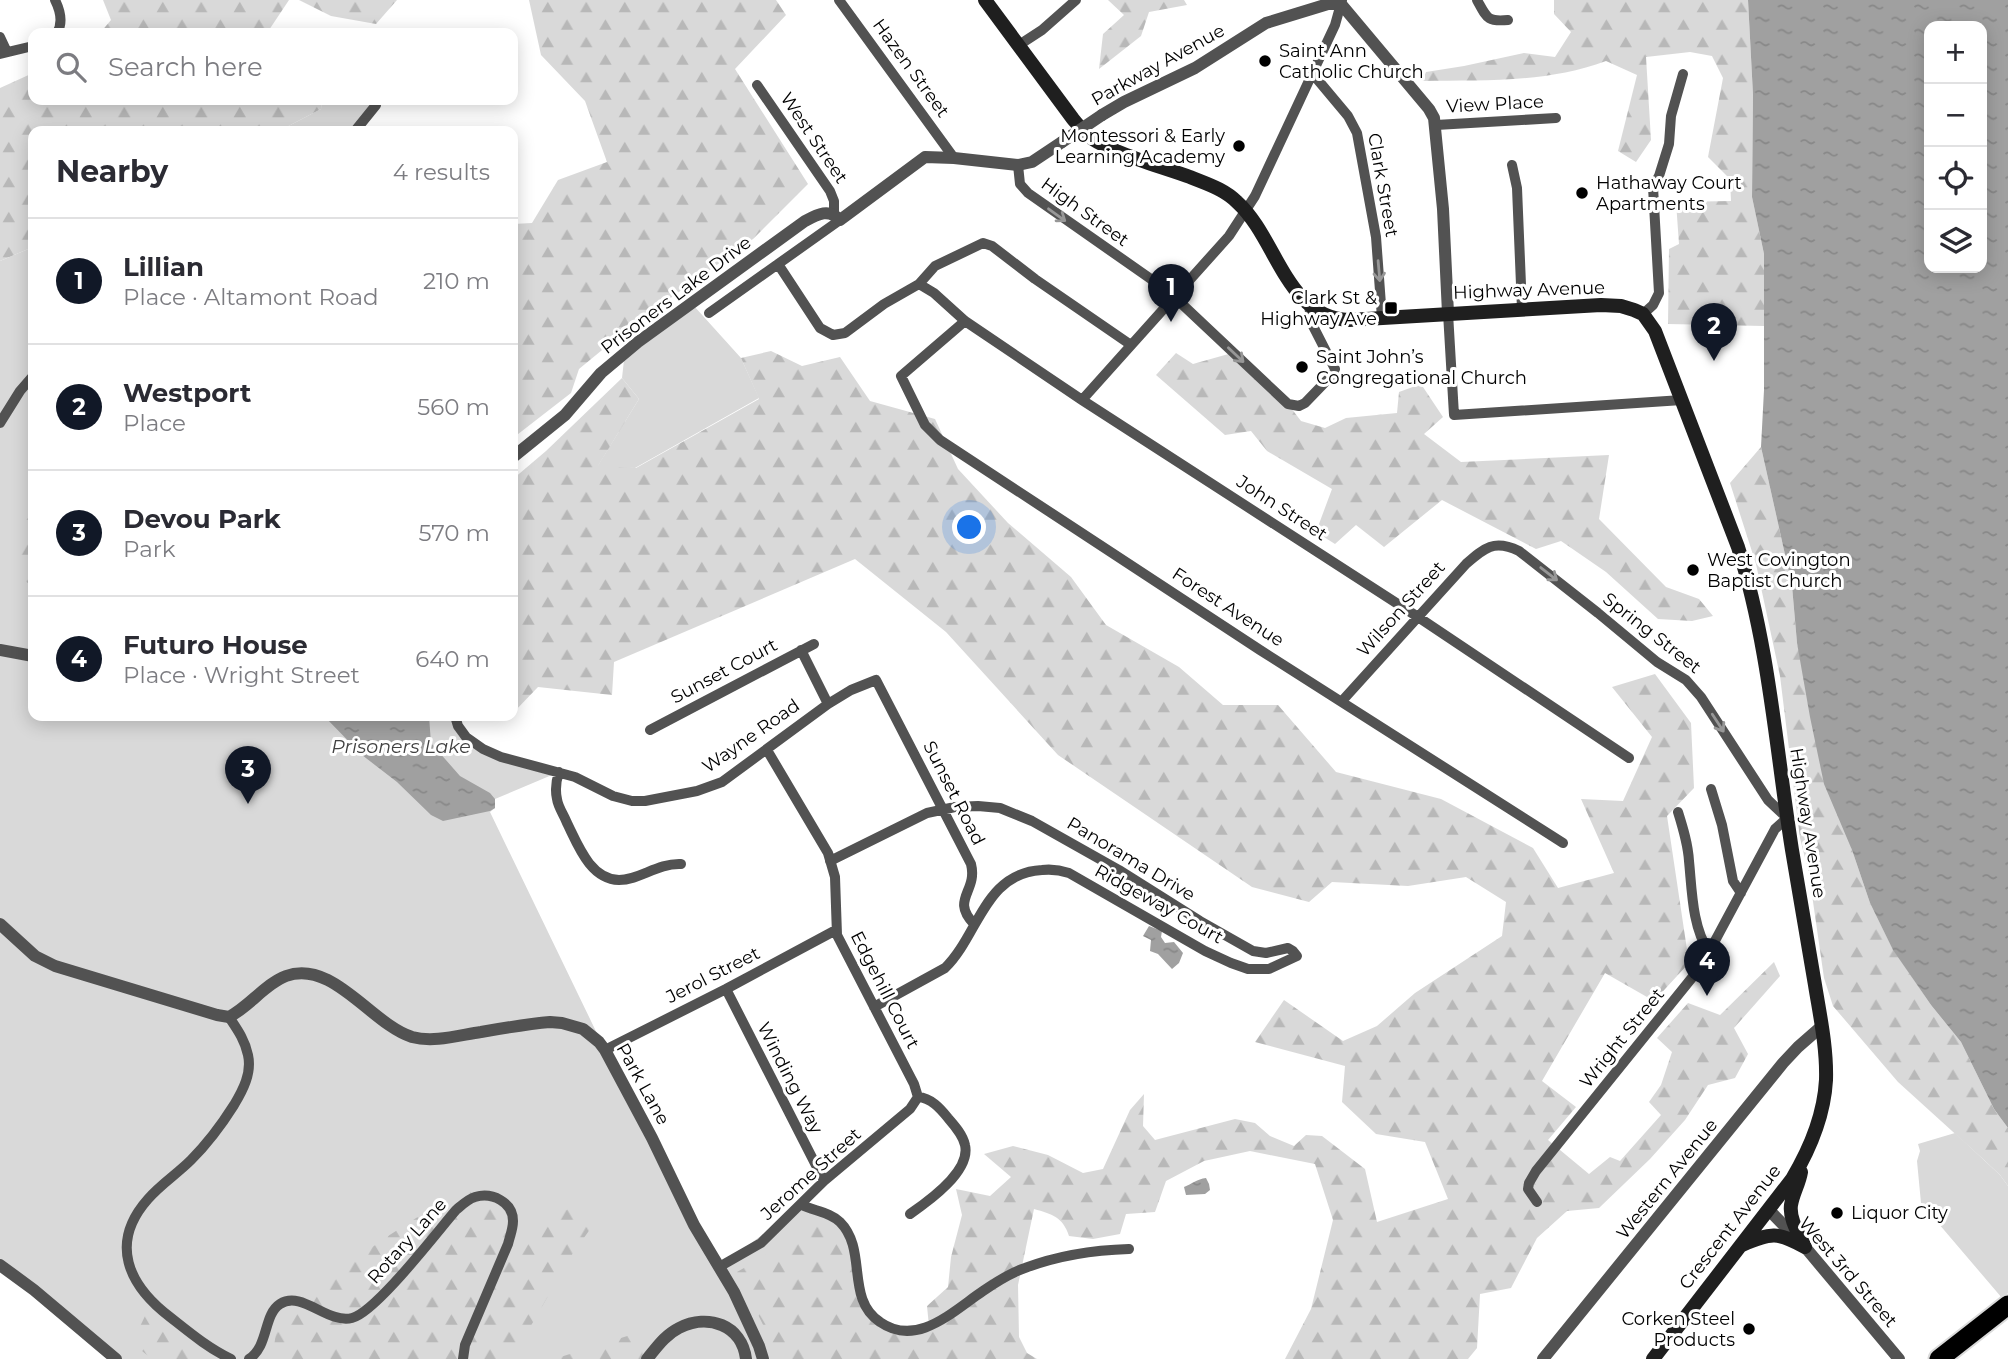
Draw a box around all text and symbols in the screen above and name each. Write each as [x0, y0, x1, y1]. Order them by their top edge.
street label: Hazen Street [868, 14, 954, 122]
street label: Parkway Avenue [1088, 19, 1228, 111]
map controls [1924, 21, 1987, 273]
button: + [1924, 21, 1987, 84]
search box [28, 28, 518, 105]
place label: Saint Ann Catholic Church [1279, 40, 1424, 83]
icon: search [52, 48, 90, 86]
text: Search here [108, 51, 263, 83]
marker: Saint Ann Catholic Church [1257, 53, 1273, 69]
button: − [1924, 84, 1987, 147]
street label: West Street [775, 88, 853, 188]
street label: View Place [1446, 90, 1544, 118]
place label: Montessori & Early Learning Academy [1055, 125, 1225, 168]
street label: Clark Street [1363, 131, 1403, 239]
marker: Montessori & Early Learning Academy [1231, 138, 1247, 154]
button: locate [1924, 147, 1987, 210]
text: Nearby [56, 153, 168, 190]
text: 4 results [393, 158, 490, 186]
place label: Hathaway Court Apartments [1596, 172, 1742, 215]
street label: High Street [1037, 173, 1133, 251]
marker: Hathaway Court Apartments [1574, 185, 1590, 201]
one-way arrow [1047, 207, 1066, 222]
button: layers [1924, 210, 1987, 273]
street label: Prisoners Lake Drive [596, 231, 756, 359]
text: Lillian [123, 251, 204, 283]
one-way arrow [1373, 259, 1386, 282]
pin: 1 [1148, 264, 1194, 322]
text: 1 [74, 267, 84, 295]
text: 210 m [423, 267, 490, 295]
street label: Highway Avenue [1453, 276, 1605, 304]
text: Place · Altamont Road [123, 283, 379, 311]
place label: Clark St & Highway Ave [1260, 287, 1377, 330]
marker: Clark St & Highway Ave [1383, 300, 1399, 316]
pin: 2 [1691, 303, 1737, 361]
one-way arrow [1227, 346, 1244, 363]
place label: Saint John’s Congregational Church [1316, 346, 1527, 389]
marker: Saint John’s Congregational Church [1294, 359, 1310, 375]
text: Westport [123, 377, 251, 409]
text: 2 [72, 393, 86, 421]
text: 560 m [417, 393, 490, 421]
text: Place [123, 409, 186, 437]
street label: John Street [1232, 470, 1332, 545]
text: Devou Park [123, 503, 281, 535]
your location [952, 510, 986, 544]
text: 3 [72, 519, 86, 547]
text: 570 m [419, 519, 490, 547]
text: Park [123, 535, 176, 563]
place label: West Covington Baptist Church [1707, 549, 1851, 592]
street label: Wilson Street [1352, 557, 1450, 661]
marker: West Covington Baptist Church [1685, 562, 1701, 578]
street label: Forest Avenue [1168, 563, 1288, 651]
one-way arrow [1539, 566, 1557, 582]
street label: Spring Street [1598, 588, 1706, 678]
text: Futuro House [123, 629, 308, 661]
street label: Sunset Court [667, 634, 781, 708]
text: 4 [71, 645, 87, 673]
text: 640 m [415, 645, 490, 673]
text: Place · Wright Street [123, 661, 360, 689]
street label: Wayne Road [698, 694, 804, 778]
one-way arrow [1711, 713, 1726, 732]
water label: Prisoners Lake [331, 735, 471, 758]
street label: Sunset Road [918, 737, 990, 849]
pin: 3 [225, 746, 271, 804]
street label: Highway Avenue [1785, 746, 1831, 900]
street label: Panorama Drive [1063, 812, 1199, 906]
street label: Ridgeway Court [1091, 860, 1227, 948]
street label: Edgehill Court [846, 927, 924, 1053]
pin: 4 [1684, 938, 1730, 996]
street label: Jerol Street [662, 942, 764, 1008]
street label: Wright Street [1575, 984, 1669, 1092]
street label: Winding Way [753, 1019, 828, 1138]
street label: Park Lane [612, 1039, 675, 1129]
street label: Western Avenue [1612, 1114, 1722, 1244]
street label: Jerome Street [756, 1123, 866, 1225]
street label: Crescent Avenue [1674, 1160, 1786, 1294]
street label: Rotary Lane [363, 1194, 451, 1288]
place label: Liquor City [1851, 1202, 1948, 1224]
marker: Liquor City [1829, 1205, 1845, 1221]
street label: West 3rd Street [1794, 1212, 1902, 1332]
place label: Corken Steel Products [1622, 1308, 1735, 1351]
marker: Corken Steel Products [1741, 1321, 1757, 1337]

